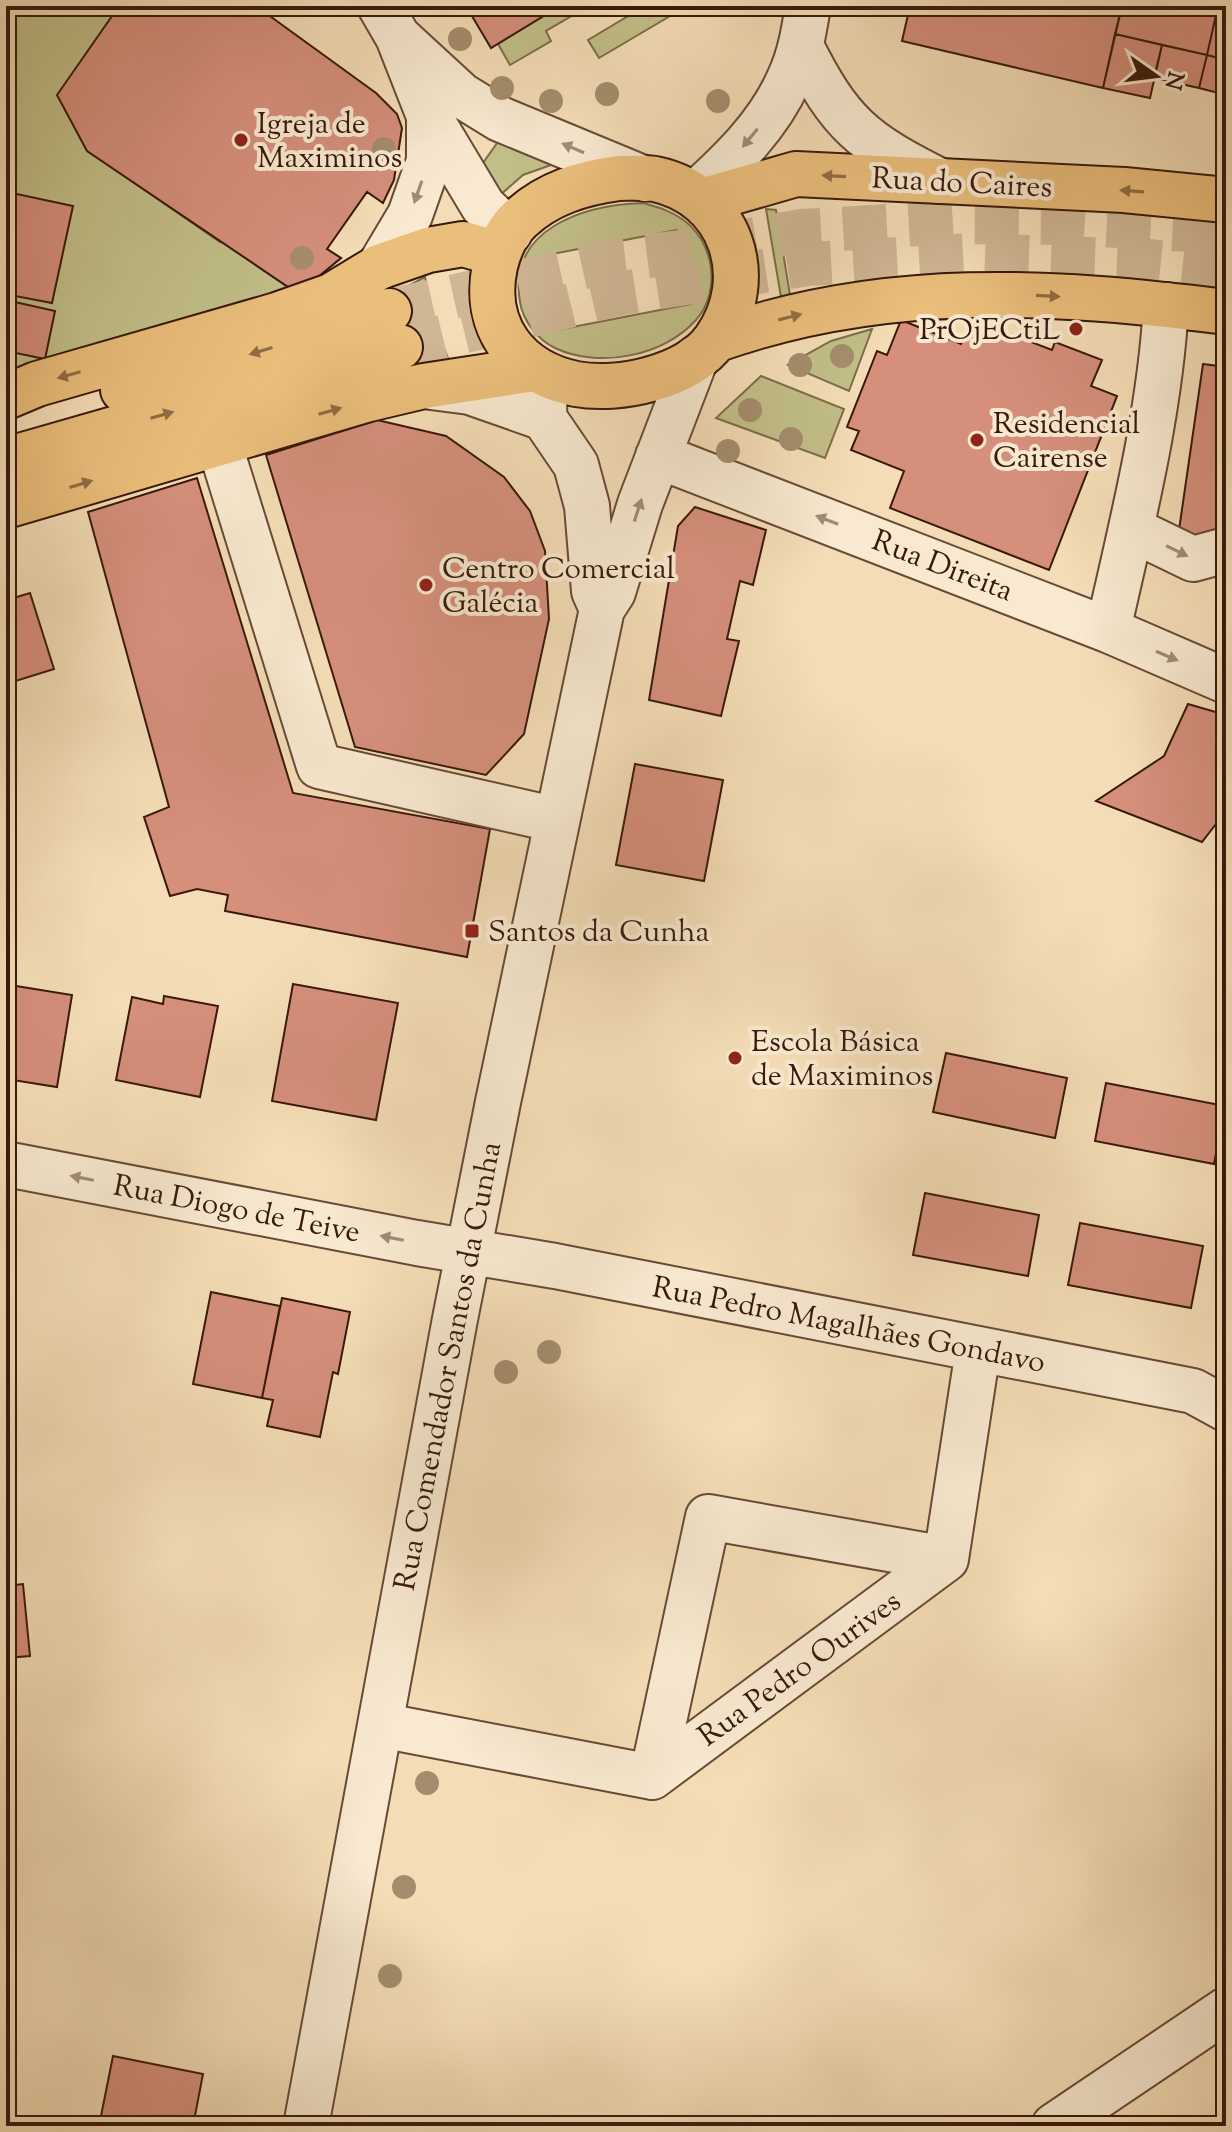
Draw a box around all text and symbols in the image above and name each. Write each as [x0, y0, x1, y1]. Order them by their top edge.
north arrow [1116, 36, 1196, 116]
text: N [1155, 68, 1190, 93]
place label: Igreja de Maximinos [257, 104, 402, 181]
one-way arrow [742, 128, 759, 148]
marker: Igreja de Maximinos [232, 131, 250, 149]
one-way arrow [561, 141, 585, 154]
street label: Rua do Caires [871, 158, 1053, 211]
one-way arrow [821, 169, 846, 182]
one-way arrow [411, 181, 424, 205]
one-way arrow [1119, 184, 1144, 197]
one-way arrow [1036, 290, 1061, 303]
one-way arrow [777, 310, 802, 323]
place label: PrOjECtiL [919, 310, 1060, 353]
marker: PrOjECtiL [1067, 320, 1085, 338]
one-way arrow [248, 345, 272, 358]
one-way arrow [56, 369, 80, 382]
one-way arrow [319, 404, 343, 417]
place label: Residencial Cairense [993, 404, 1140, 481]
one-way arrow [149, 409, 174, 421]
marker: Residencial Cairense [968, 431, 986, 449]
one-way arrow [69, 477, 93, 490]
one-way arrow [632, 498, 645, 522]
one-way arrow [815, 513, 839, 526]
street label: Rua Direita [865, 521, 1019, 614]
one-way arrow [1166, 544, 1189, 558]
place label: Centro Comercial Galécia [442, 549, 675, 626]
marker: Centro Comercial Galécia [417, 576, 435, 594]
one-way arrow [1155, 649, 1179, 662]
place label: Santos da Cunha [488, 912, 710, 955]
marker: Santos da Cunha [463, 922, 481, 940]
place label: Escola Básica de Maximinos [751, 1022, 933, 1099]
marker: Escola Básica de Maximinos [726, 1049, 744, 1067]
street label: Rua Comendador Santos da Cunha [385, 1138, 514, 1595]
street label: Rua Diogo de Teive [109, 1165, 364, 1255]
one-way arrow [69, 1172, 94, 1184]
one-way arrow [379, 1231, 404, 1244]
street label: Rua Pedro Magalhães Gondavo [648, 1267, 1049, 1386]
street label: Rua Pedro Ourives [690, 1582, 911, 1758]

